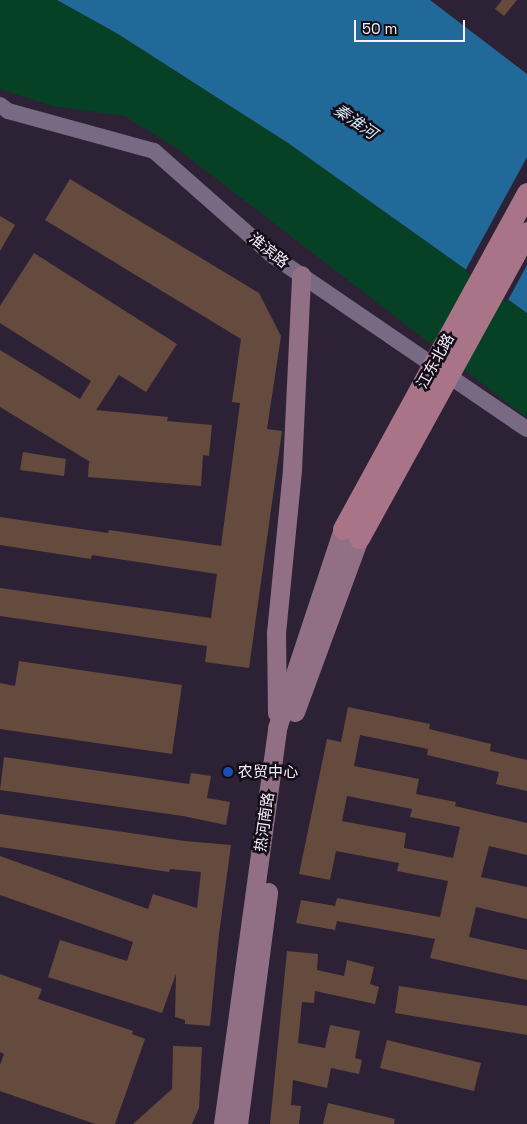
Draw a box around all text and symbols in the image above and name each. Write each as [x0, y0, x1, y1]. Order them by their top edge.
scale bar [357, 10, 468, 42]
text: 50 m [362, 19, 397, 38]
water label: 秦淮河 [330, 100, 380, 144]
street label: 淮滨路 [246, 229, 292, 271]
street label: 江东北路 [413, 330, 457, 392]
place label: 农贸中心 [238, 763, 298, 781]
marker: 农贸中心 [222, 766, 234, 778]
street label: 热河南路 [251, 791, 277, 853]

